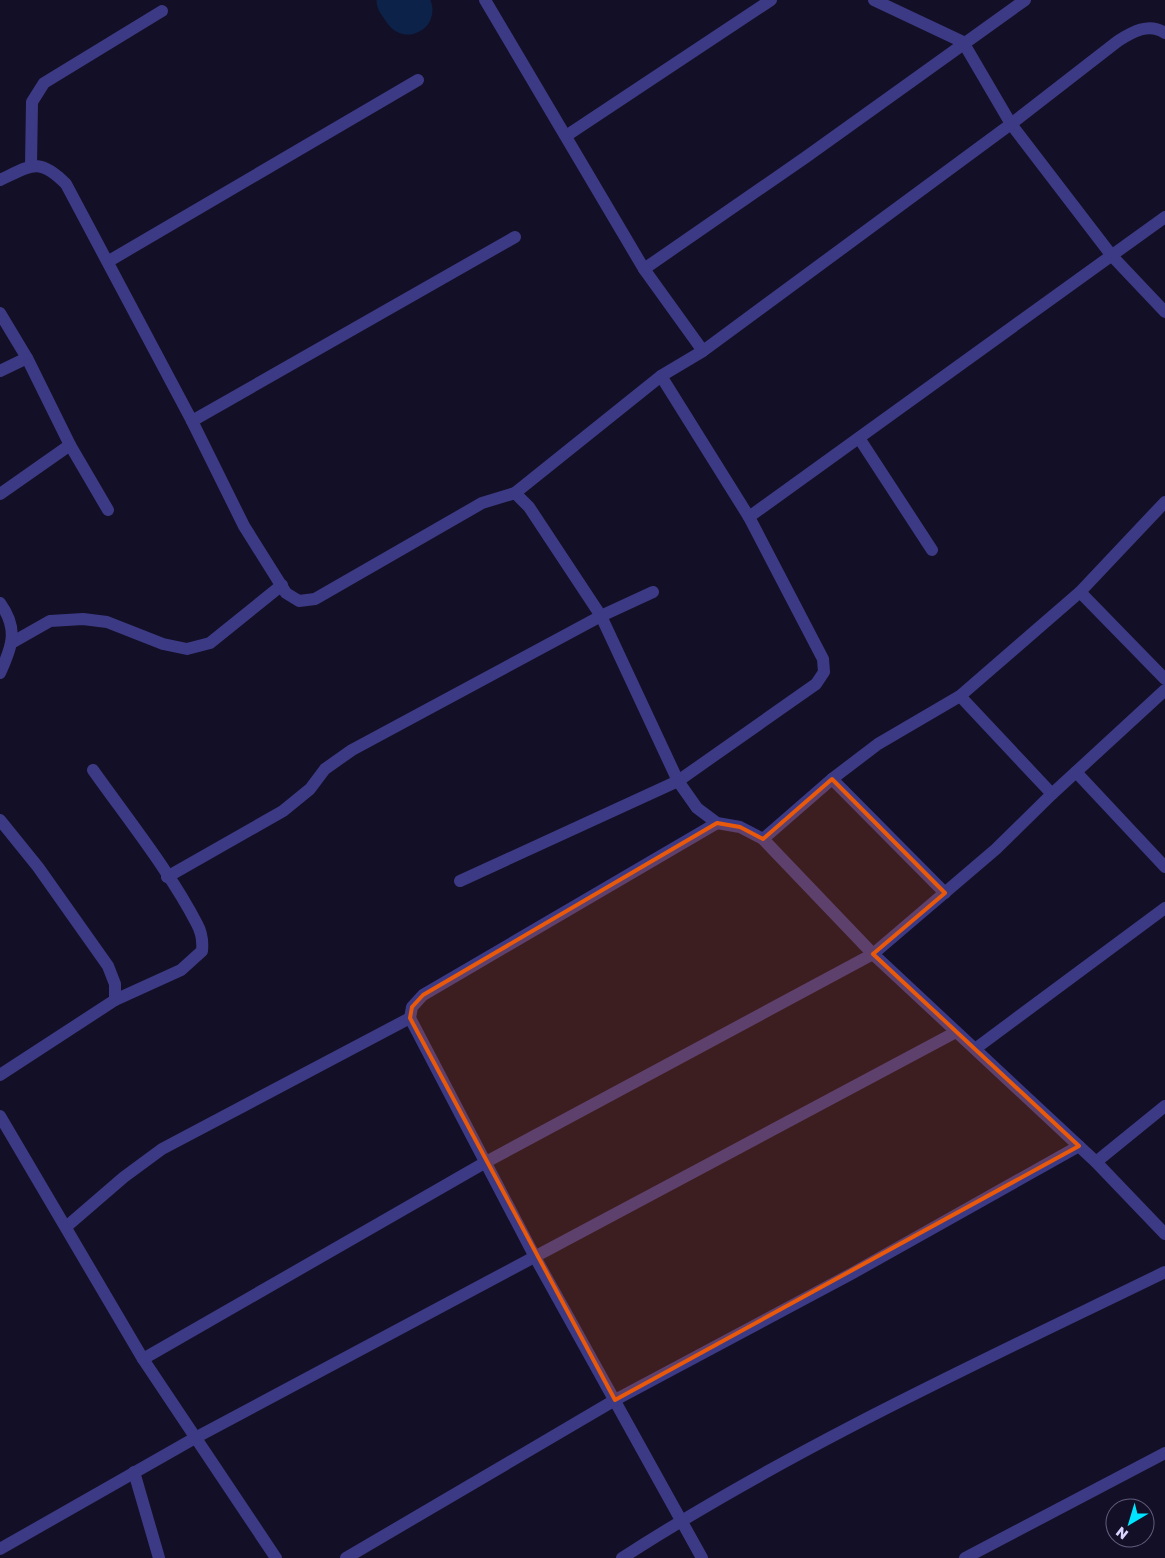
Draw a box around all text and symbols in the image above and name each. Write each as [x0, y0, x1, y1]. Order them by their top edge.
north arrow [1105, 1498, 1155, 1548]
text: N [1112, 1524, 1131, 1544]

